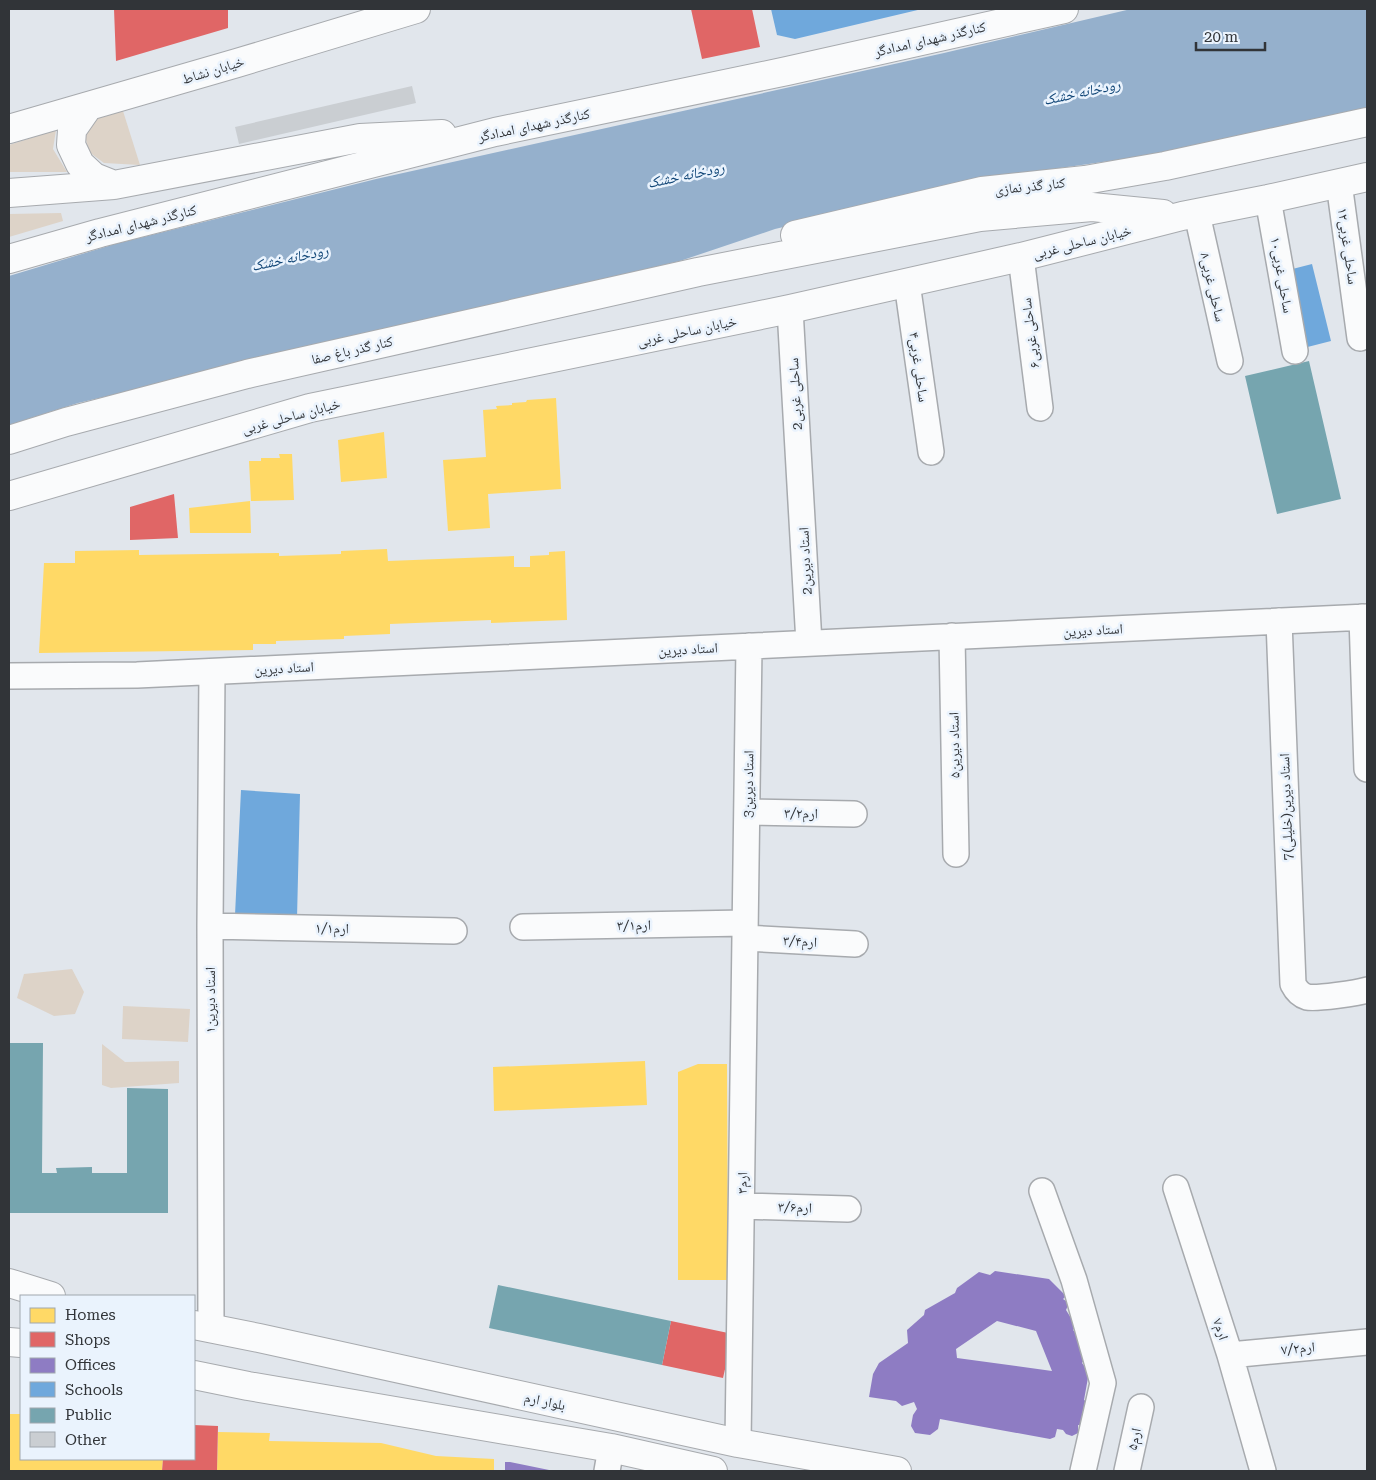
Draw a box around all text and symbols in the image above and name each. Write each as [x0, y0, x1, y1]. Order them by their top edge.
street label: کنارگذر شهدای امدادگر [872, 18, 988, 61]
scale bar [1196, 20, 1265, 52]
text: 20 m [1204, 28, 1239, 46]
street label: خیابان نشاط [180, 53, 246, 88]
water label: رودخانه خشک [1042, 75, 1122, 109]
street label: کنارگذر شهدای امدادگر [476, 105, 592, 146]
water label: رودخانه خشک [646, 158, 726, 192]
street label: کنار گذر نمازی [994, 174, 1066, 199]
street label: کنارگذر شهدای امدادگر [83, 201, 199, 246]
street label: ساحلی غربی۱۲ [1334, 207, 1361, 285]
street label: خیابان ساحلی غربی [1031, 222, 1133, 263]
street label: ساحلی غربی۱۰ [1266, 236, 1297, 314]
water label: رودخانه خشک [250, 241, 330, 275]
street label: ساحلی غربی۸ [1196, 251, 1229, 323]
street label: ساحلی غربی۶ [1018, 297, 1043, 369]
street label: خیابان ساحلی غربی [636, 313, 738, 350]
street label: ساحلی غربی۴ [905, 331, 932, 403]
street label: کنار گذر باغ صفا [310, 333, 395, 369]
street label: 2ساحلی غربی [785, 357, 806, 431]
street label: خیابان ساحلی غربی [240, 395, 342, 438]
street label: 2استاد دیرین [795, 527, 816, 595]
street label: استاد دیرین [1063, 620, 1123, 641]
street label: استاد دیرین [658, 639, 718, 660]
street label: استاد دیرین [254, 658, 314, 679]
street label: استاد دیرین۵ [945, 712, 964, 778]
street label: 3استاد دیرین [739, 750, 758, 818]
street label: 7استاد دیرین(خلیلی) [1276, 753, 1297, 861]
street label: ۳/۲ارم [784, 805, 818, 823]
street label: ۳/۱ارم [617, 917, 651, 935]
street label: ۱/۱ارم [315, 920, 349, 938]
street label: ۳/۴ارم [782, 932, 817, 952]
street label: استاد دیرین۱ [202, 967, 219, 1033]
street label: ارم۳ [734, 1172, 752, 1194]
street label: ۳/۶ارم [778, 1198, 812, 1218]
legend [20, 1295, 195, 1460]
text: Homes [65, 1306, 116, 1324]
street label: ارم۷ [1208, 1316, 1232, 1342]
text: Shops [65, 1331, 110, 1349]
street label: ۷/۲ارم [1280, 1339, 1316, 1359]
text: Offices [65, 1356, 116, 1374]
text: Schools [65, 1381, 123, 1399]
street label: بلوار ارم [523, 1389, 567, 1415]
text: Public [65, 1406, 112, 1424]
street label: ارم۵ [1124, 1427, 1146, 1452]
text: Other [65, 1431, 107, 1449]

